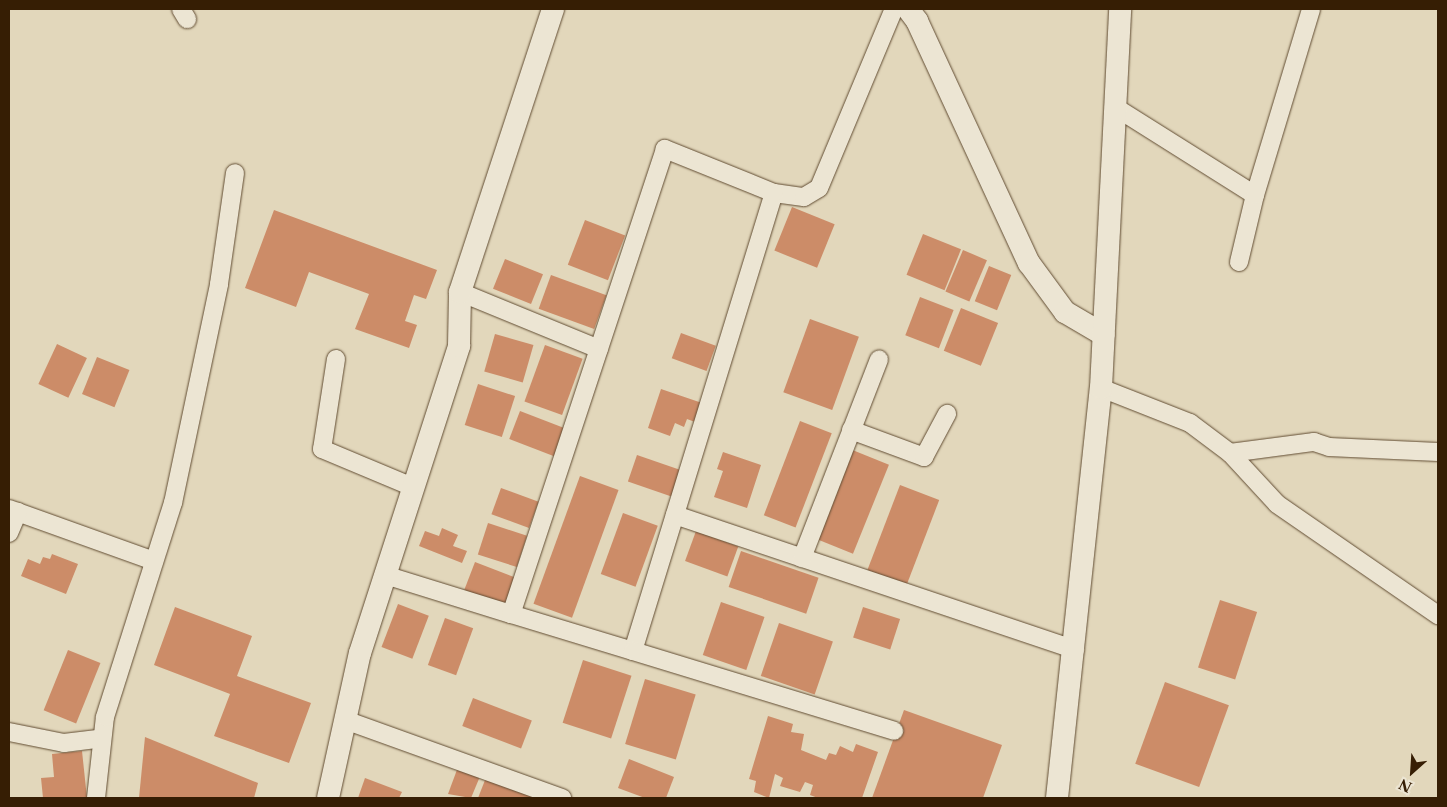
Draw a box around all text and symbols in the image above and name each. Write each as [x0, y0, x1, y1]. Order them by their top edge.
north arrow [1387, 747, 1437, 797]
text: N [1396, 775, 1415, 796]

